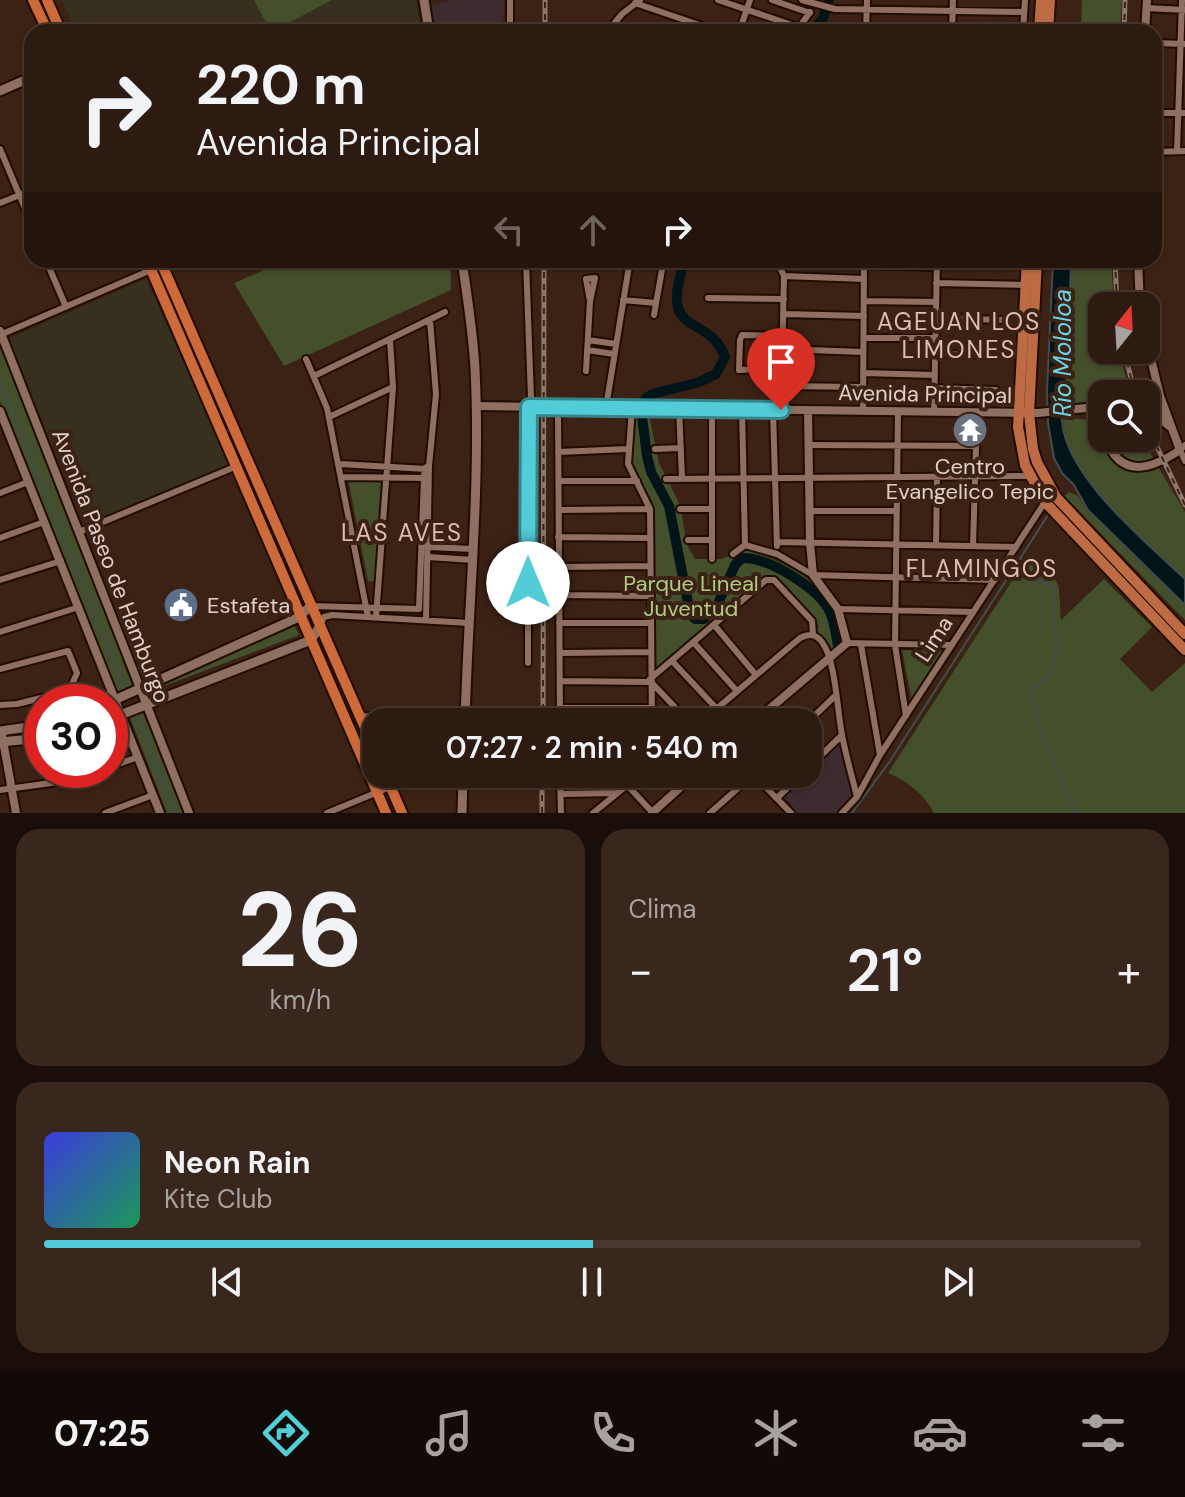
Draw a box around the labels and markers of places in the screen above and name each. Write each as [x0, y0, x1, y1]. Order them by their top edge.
pin [747, 328, 815, 410]
temple icon: Centro Evangelico Tepic [951, 411, 989, 449]
place label: Centro Evangelico Tepic [886, 452, 1054, 506]
public building icon: Estafeta [162, 586, 200, 624]
place label: Estafeta [207, 591, 290, 620]

